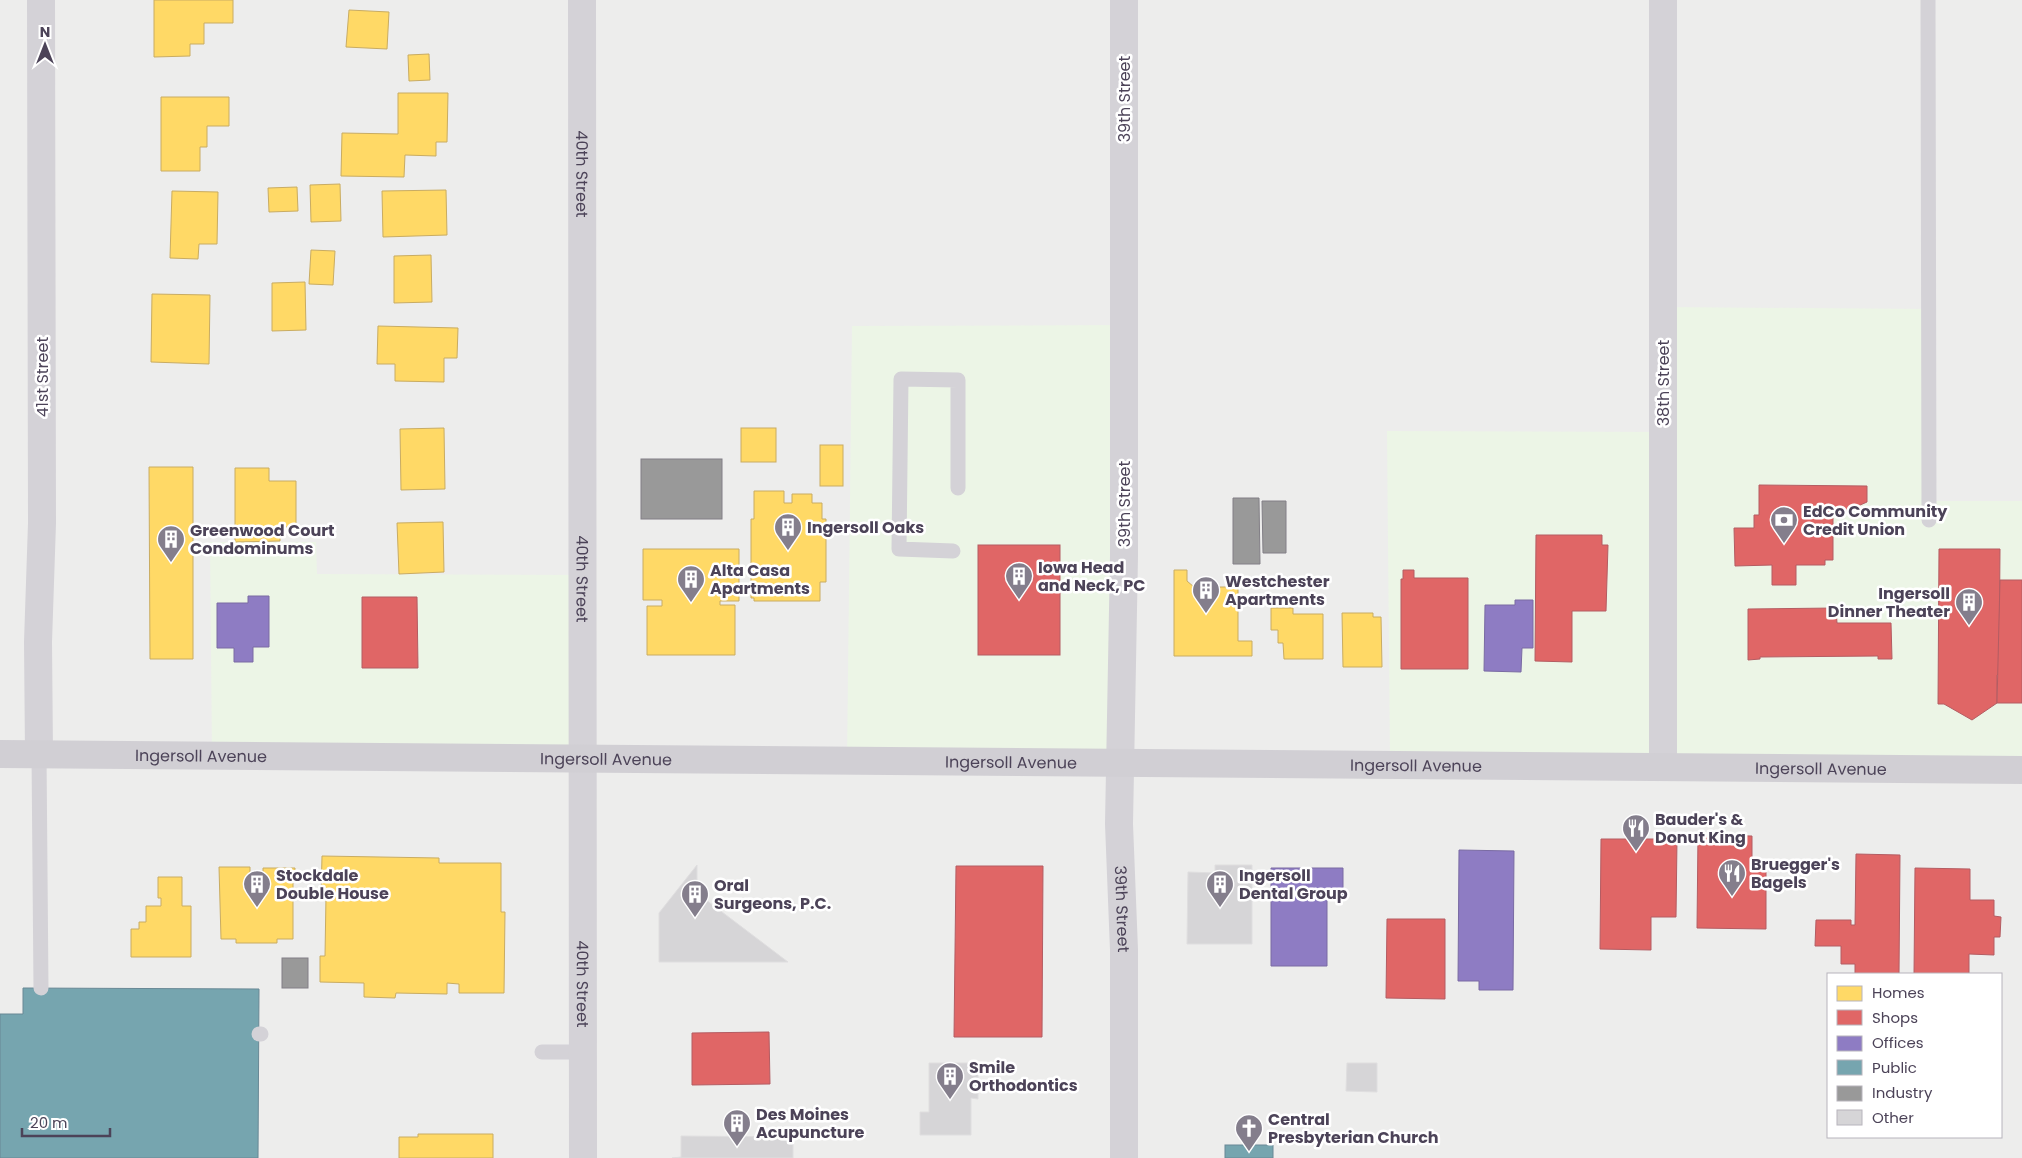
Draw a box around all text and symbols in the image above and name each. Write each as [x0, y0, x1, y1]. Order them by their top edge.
north arrow [20, 20, 70, 70]
text: N [40, 22, 50, 42]
street label: 39th Street [1113, 55, 1136, 142]
street label: 40th Street [571, 130, 594, 218]
street label: 41st Street [31, 337, 54, 417]
street label: 38th Street [1652, 339, 1675, 426]
street label: 39th Street [1113, 460, 1136, 547]
place label: EdCo Community Credit Union [1803, 500, 1948, 541]
bank icon: EdCo Community Credit Union [1769, 505, 1799, 544]
building icon: Ingersoll Oaks [773, 512, 803, 551]
place label: Ingersoll Oaks [807, 516, 924, 539]
place label: Greenwood Court Condominums [190, 519, 335, 560]
building icon: Greenwood Court Condominums [156, 524, 186, 563]
street label: 40th Street [571, 535, 594, 623]
place label: Iowa Head and Neck, PC [1038, 556, 1146, 597]
place label: Alta Casa Apartments [710, 559, 810, 600]
building icon: Iowa Head and Neck, PC [1004, 561, 1034, 600]
building icon: Alta Casa Apartments [676, 564, 706, 603]
place label: Westchester Apartments [1225, 570, 1330, 611]
building icon: Westchester Apartments [1191, 575, 1221, 614]
place label: Ingersoll Dinner Theater [1828, 582, 1950, 623]
building icon: Ingersoll Dinner Theater [1954, 587, 1984, 626]
street label: Ingersoll Avenue [135, 744, 267, 768]
street label: Ingersoll Avenue [540, 747, 672, 771]
street label: Ingersoll Avenue [945, 750, 1077, 774]
street label: Ingersoll Avenue [1350, 753, 1482, 777]
street label: Ingersoll Avenue [1755, 756, 1887, 780]
place label: Bauder's & Donut King [1655, 808, 1746, 849]
restaurant icon: Bauder's & Donut King [1621, 813, 1651, 852]
place label: Bruegger's Bagels [1751, 853, 1840, 894]
restaurant icon: Bruegger's Bagels [1717, 858, 1747, 897]
place label: Stockdale Double House [276, 864, 389, 905]
place label: Ingersoll Dental Group [1239, 864, 1348, 905]
street label: 39th Street [1109, 865, 1136, 953]
building icon: Stockdale Double House [242, 869, 272, 908]
building icon: Ingersoll Dental Group [1205, 869, 1235, 908]
place label: Oral Surgeons, P.C. [714, 874, 831, 915]
building icon: Oral Surgeons, P.C. [680, 879, 710, 918]
street label: 40th Street [571, 940, 594, 1028]
legend [1827, 973, 2002, 1138]
text: Homes [1872, 982, 1925, 1003]
text: Shops [1872, 1007, 1918, 1028]
text: Offices [1872, 1032, 1924, 1053]
place label: Smile Orthodontics [969, 1056, 1078, 1097]
text: Public [1872, 1057, 1917, 1078]
building icon: Smile Orthodontics [935, 1061, 965, 1100]
text: Industry [1872, 1082, 1933, 1103]
place label: Des Moines Acupuncture [756, 1103, 864, 1144]
scale bar [22, 1106, 110, 1138]
text: Other [1872, 1107, 1914, 1128]
building icon: Des Moines Acupuncture [722, 1108, 752, 1147]
place label: Central Presbyterian Church [1268, 1108, 1439, 1149]
text: 20 m [30, 1112, 68, 1133]
church icon: Central Presbyterian Church [1234, 1113, 1264, 1152]

